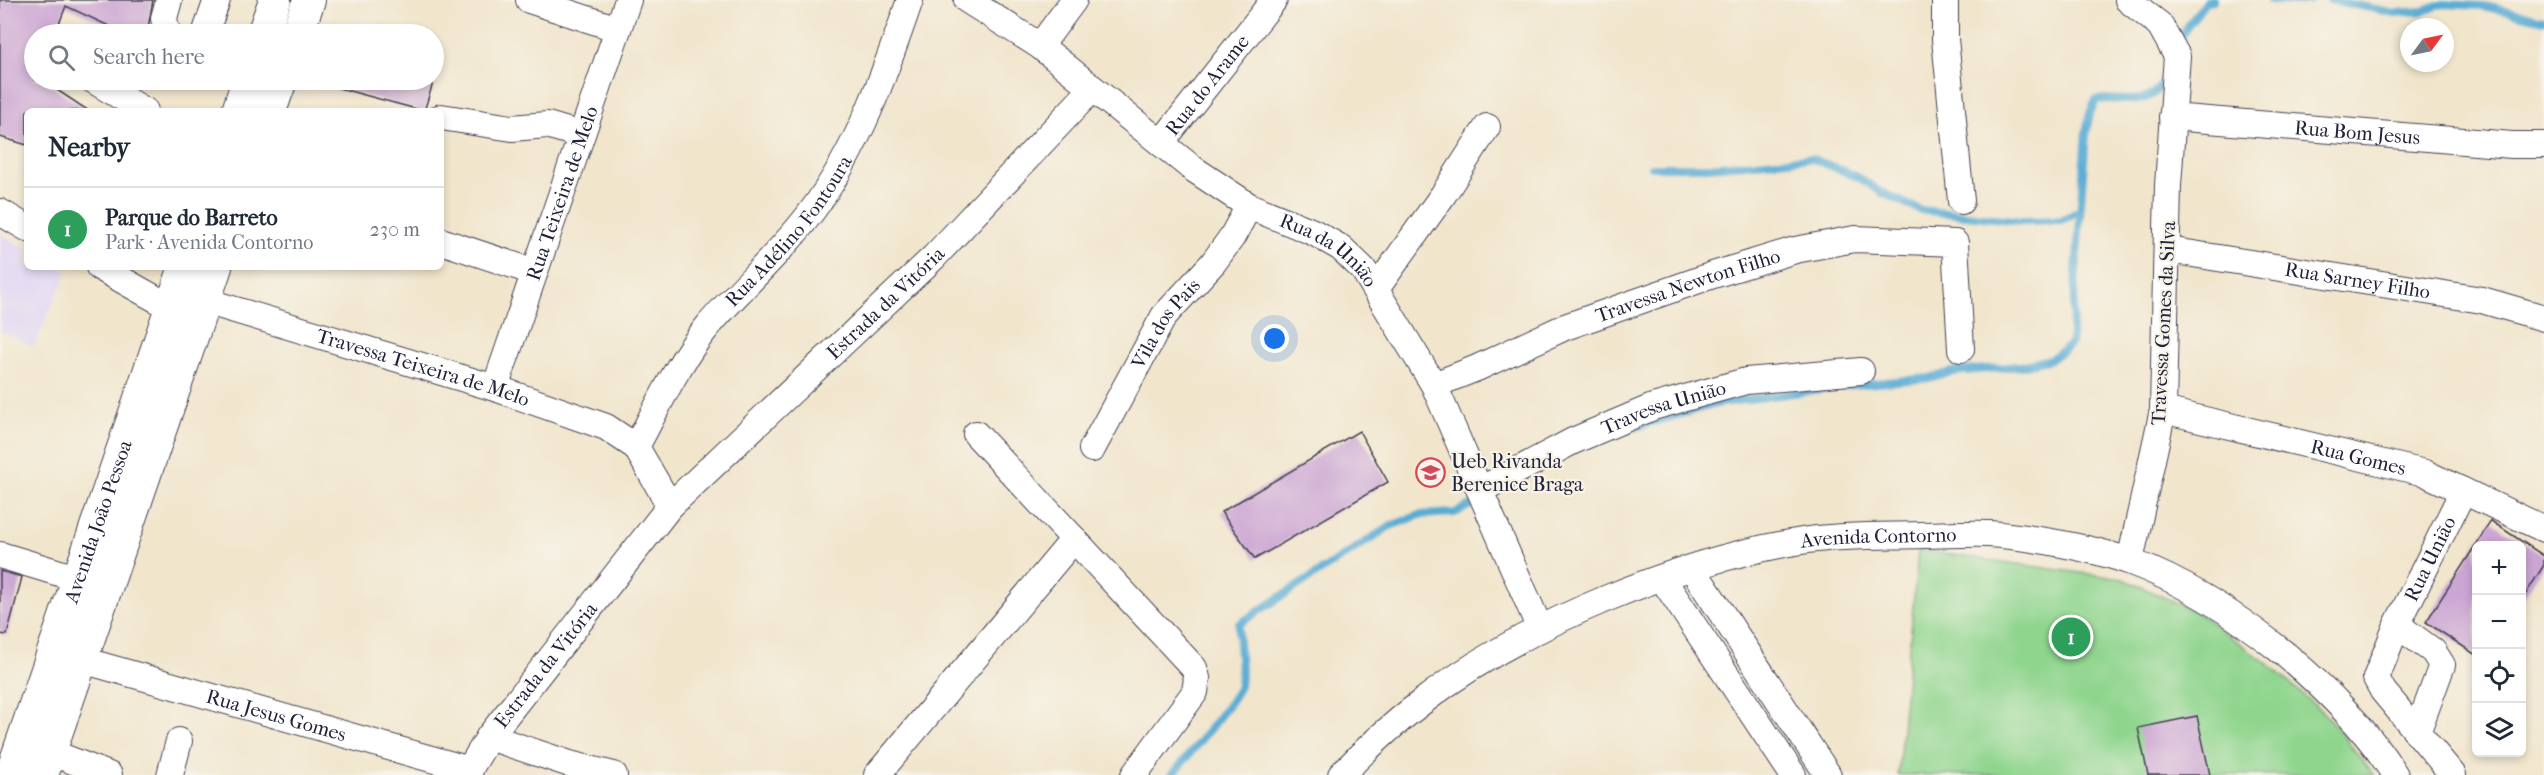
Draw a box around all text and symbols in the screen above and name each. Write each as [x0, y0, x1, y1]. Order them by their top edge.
north arrow [2400, 18, 2454, 72]
search box [24, 24, 444, 90]
street label: Rua do Arame [1161, 30, 1254, 140]
icon: search [45, 41, 78, 74]
text: Search here [93, 44, 205, 70]
street label: Rua Teixeira de Melo [522, 103, 603, 284]
street label: Rua Bom Jesus [2293, 116, 2421, 149]
text: Nearby [48, 132, 130, 163]
street label: Rua Adélino Fontoura [720, 151, 857, 311]
text: Parque do Barreto [105, 205, 278, 231]
street label: Rua da União [1276, 209, 1382, 291]
text: 1 [64, 218, 71, 241]
text: 230 m [370, 218, 420, 241]
street label: Travessa Gomes da Silva [2147, 220, 2180, 426]
text: Park · Avenida Contorno [105, 231, 313, 254]
street label: Estrada da Vitória [822, 242, 950, 364]
street label: Travessa Newton Filho [1592, 244, 1783, 327]
street label: Rua Sarney Filho [2283, 258, 2432, 304]
street label: Vila dos Pais [1126, 274, 1205, 373]
street label: Travessa Teixeira de Melo [314, 324, 533, 411]
your location [1260, 324, 1289, 353]
street label: Travessa União [1598, 376, 1728, 440]
street label: Rua Gomes [2308, 435, 2408, 480]
street label: Avenida João Pessoa [59, 436, 137, 607]
place label: Ueb Rivanda Berenice Braga [1451, 450, 1584, 496]
school or university icon: Ueb Rivanda Berenice Braga [1414, 457, 1446, 489]
street label: Rua União [2400, 513, 2461, 605]
street label: Avenida Contorno [1798, 523, 1957, 553]
map controls [2472, 541, 2526, 757]
button: + [2472, 541, 2526, 595]
button: − [2472, 595, 2526, 649]
street label: Estrada da Vitória [490, 597, 603, 733]
pin: 1 [2052, 614, 2090, 660]
button: locate [2472, 649, 2526, 703]
street label: Rua Jesus Gomes [204, 685, 349, 746]
button: layers [2472, 703, 2526, 757]

